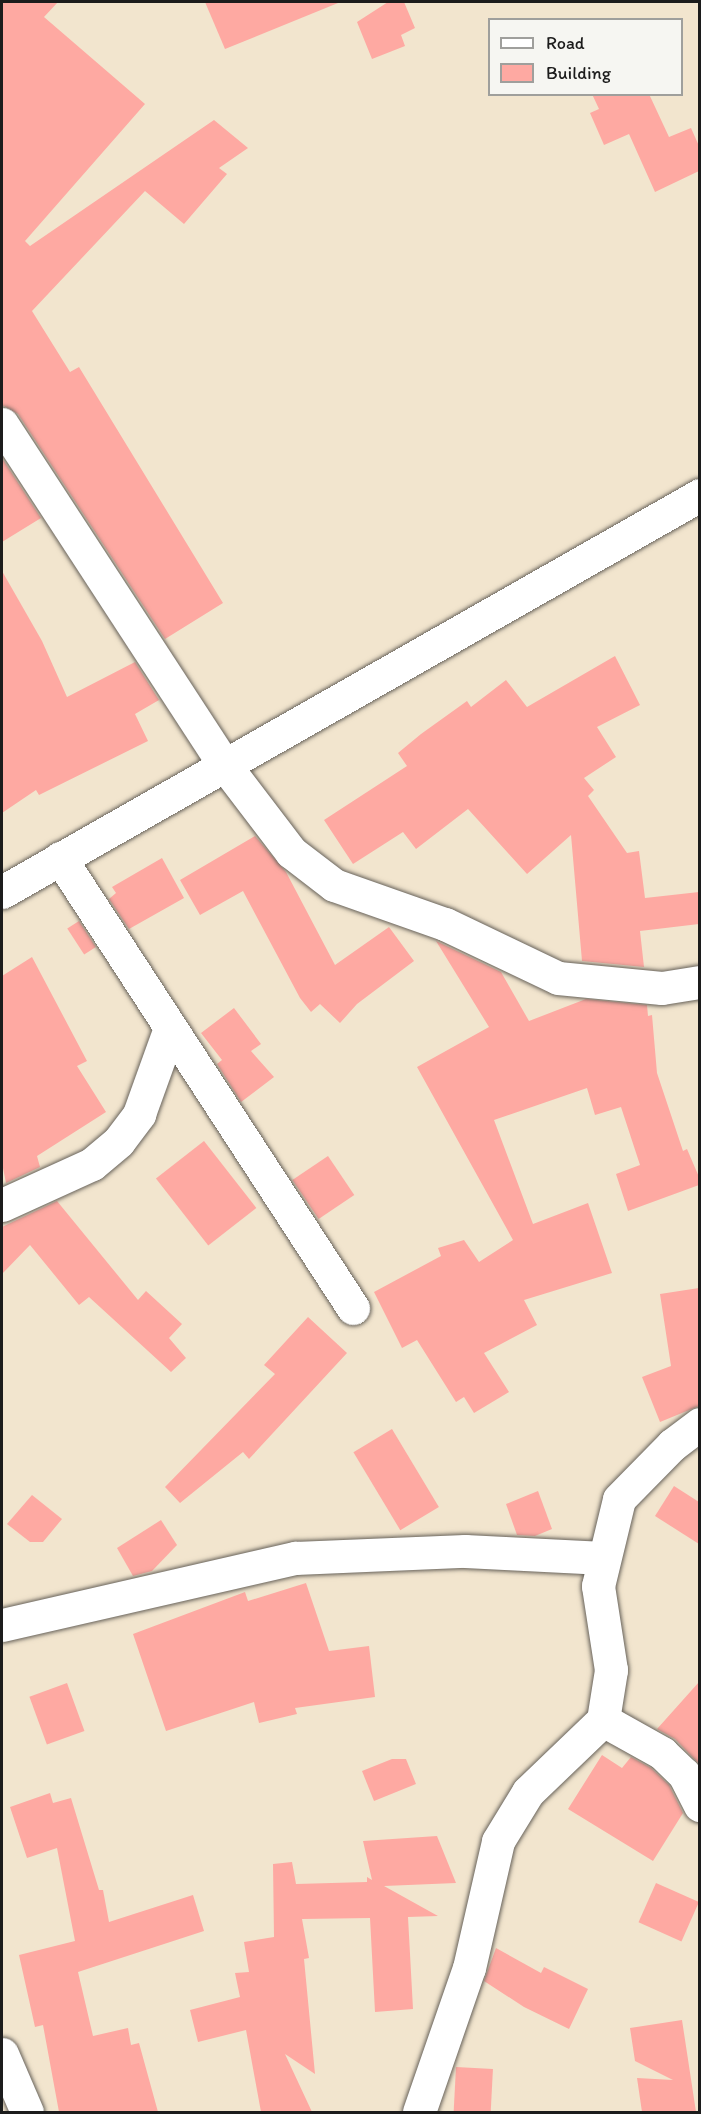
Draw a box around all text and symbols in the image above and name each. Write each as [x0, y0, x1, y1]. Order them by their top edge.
legend [488, 18, 683, 96]
text: Road [546, 32, 585, 54]
text: Building [546, 62, 611, 84]

